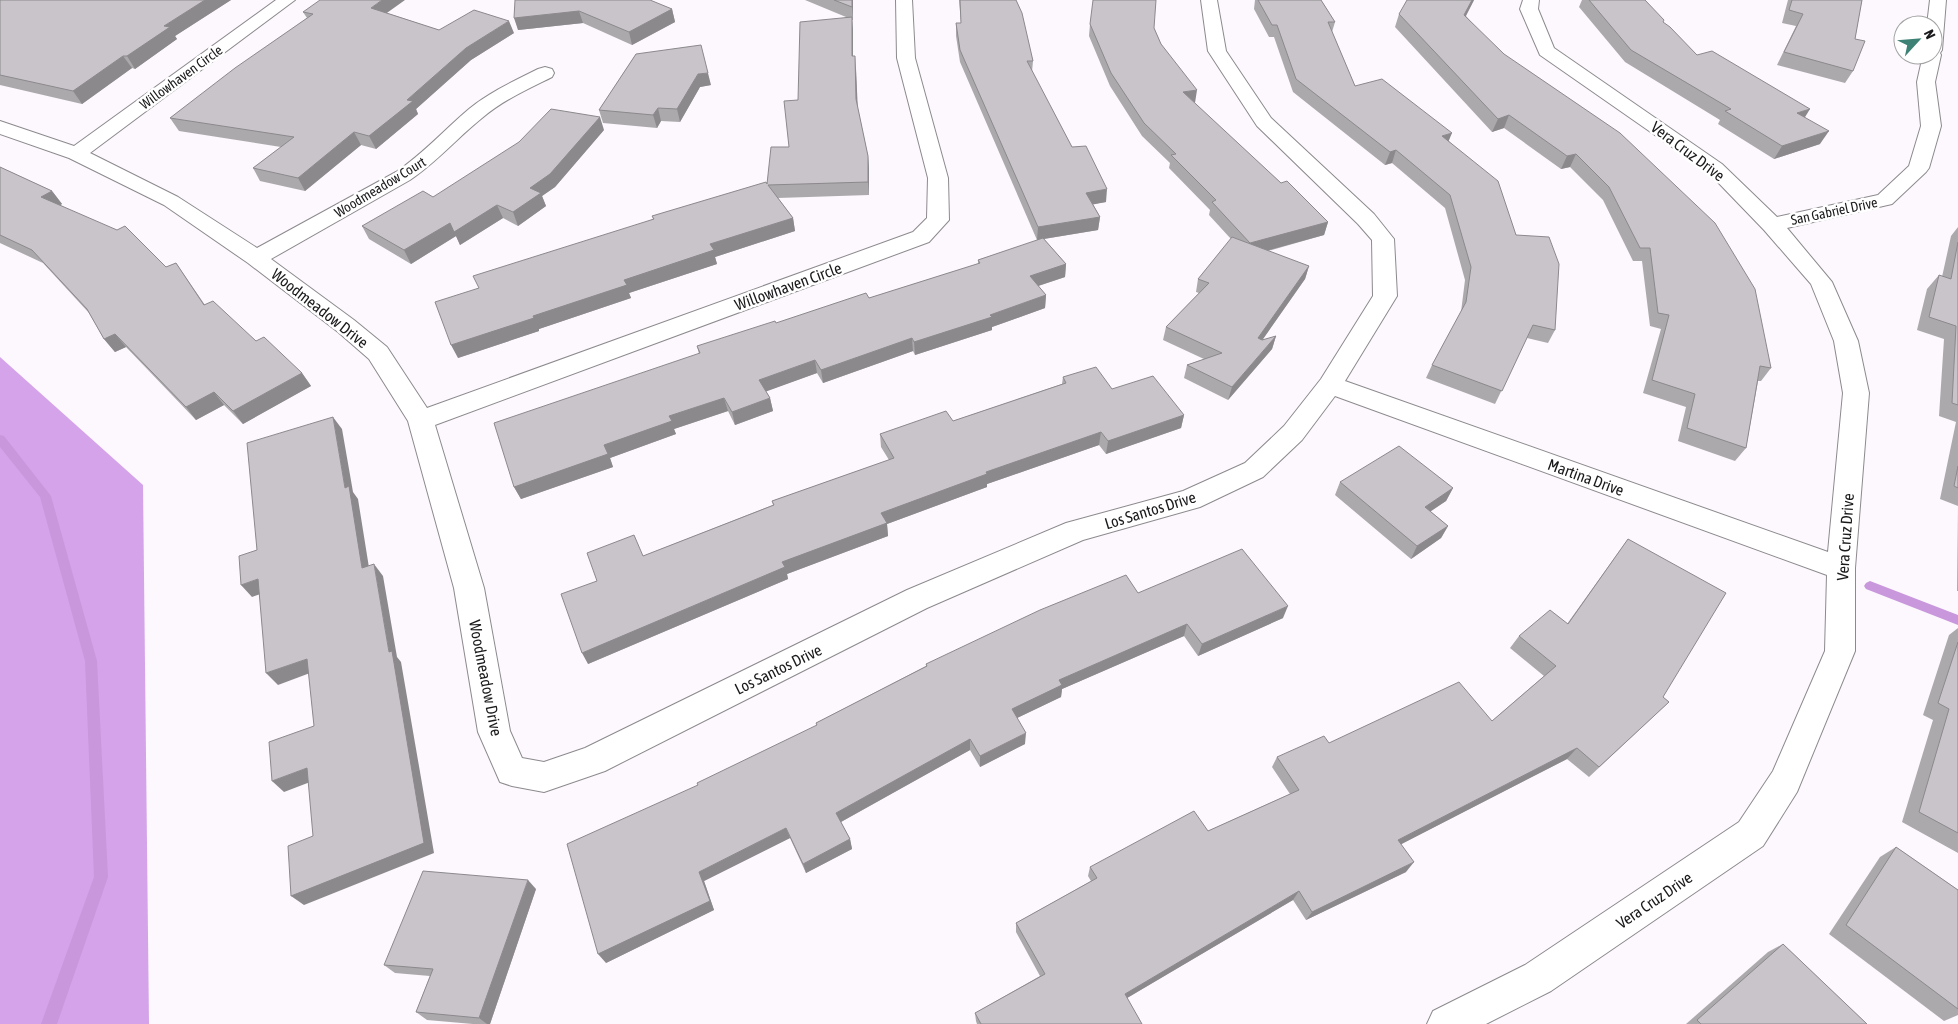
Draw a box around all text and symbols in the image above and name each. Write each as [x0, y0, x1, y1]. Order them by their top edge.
north arrow [1893, 15, 1943, 65]
text: N [1921, 27, 1939, 42]
street label: Willowhaven Circle [137, 42, 225, 112]
street label: Vera Cruz Drive [1648, 118, 1728, 184]
street label: Woodmeadow Court [332, 153, 428, 221]
street label: San Gabriel Drive [1789, 194, 1879, 228]
street label: Willowhaven Circle [732, 258, 844, 314]
street label: Woodmeadow Drive [268, 265, 372, 351]
street label: Martina Drive [1546, 455, 1626, 499]
street label: Los Santos Drive [1102, 488, 1198, 532]
street label: Vera Cruz Drive [1833, 493, 1857, 581]
street label: Woodmeadow Drive [466, 619, 506, 737]
street label: Los Santos Drive [732, 640, 824, 698]
street label: Vera Cruz Drive [1613, 868, 1695, 932]

